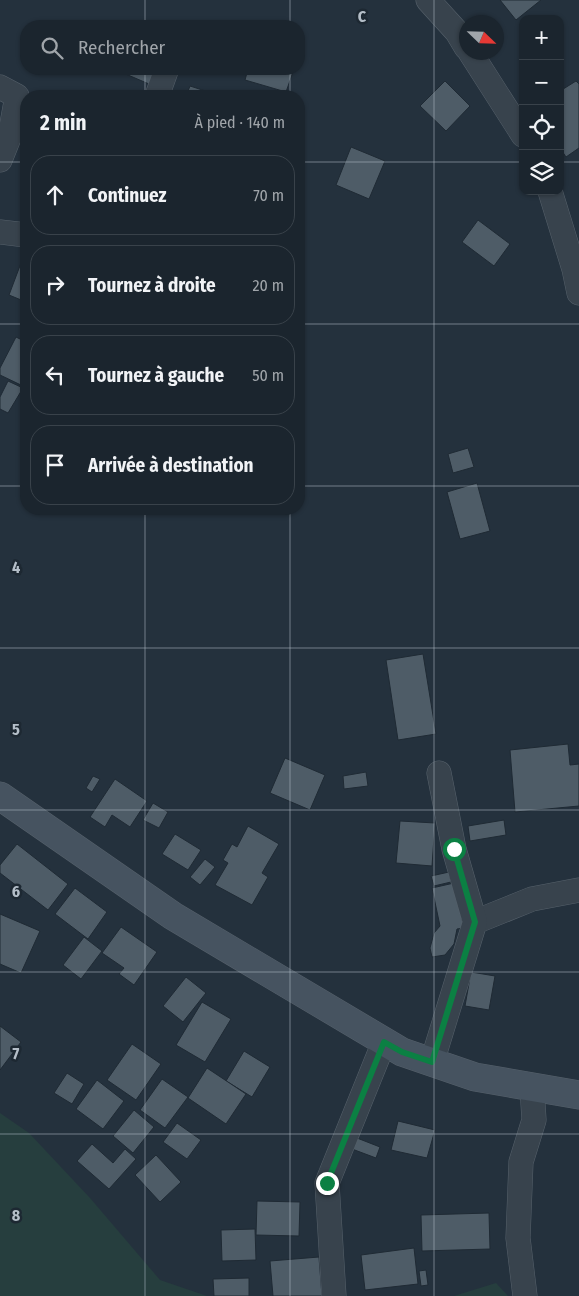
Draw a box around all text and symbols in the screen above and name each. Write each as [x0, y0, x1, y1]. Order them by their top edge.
text: C [358, 7, 367, 26]
north arrow [459, 15, 504, 60]
map controls [519, 15, 564, 195]
button: + [519, 15, 564, 60]
search box [20, 20, 305, 75]
icon: search [38, 34, 66, 62]
text: Rechercher [78, 36, 165, 59]
button: − [519, 60, 564, 105]
button: locate [519, 105, 564, 150]
text: 2 min [40, 110, 87, 136]
text: À pied · 140 m [195, 113, 285, 132]
button: layers [519, 150, 564, 195]
icon: ahead [41, 181, 69, 209]
text: Continuez [88, 184, 167, 207]
text: 70 m [253, 186, 284, 205]
icon: right [41, 271, 69, 299]
text: Tournez à droite [88, 274, 216, 297]
text: 20 m [253, 276, 284, 295]
icon: left [41, 361, 69, 389]
text: Tournez à gauche [88, 364, 224, 387]
text: 50 m [252, 366, 284, 385]
icon: arrive [41, 451, 69, 479]
text: Arrivée à destination [88, 454, 254, 477]
text: 4 [12, 558, 20, 577]
text: 5 [12, 720, 20, 739]
route start [443, 838, 466, 861]
text: 6 [12, 882, 20, 901]
text: 7 [13, 1044, 20, 1063]
route end [316, 1172, 339, 1195]
text: 8 [12, 1206, 21, 1225]

